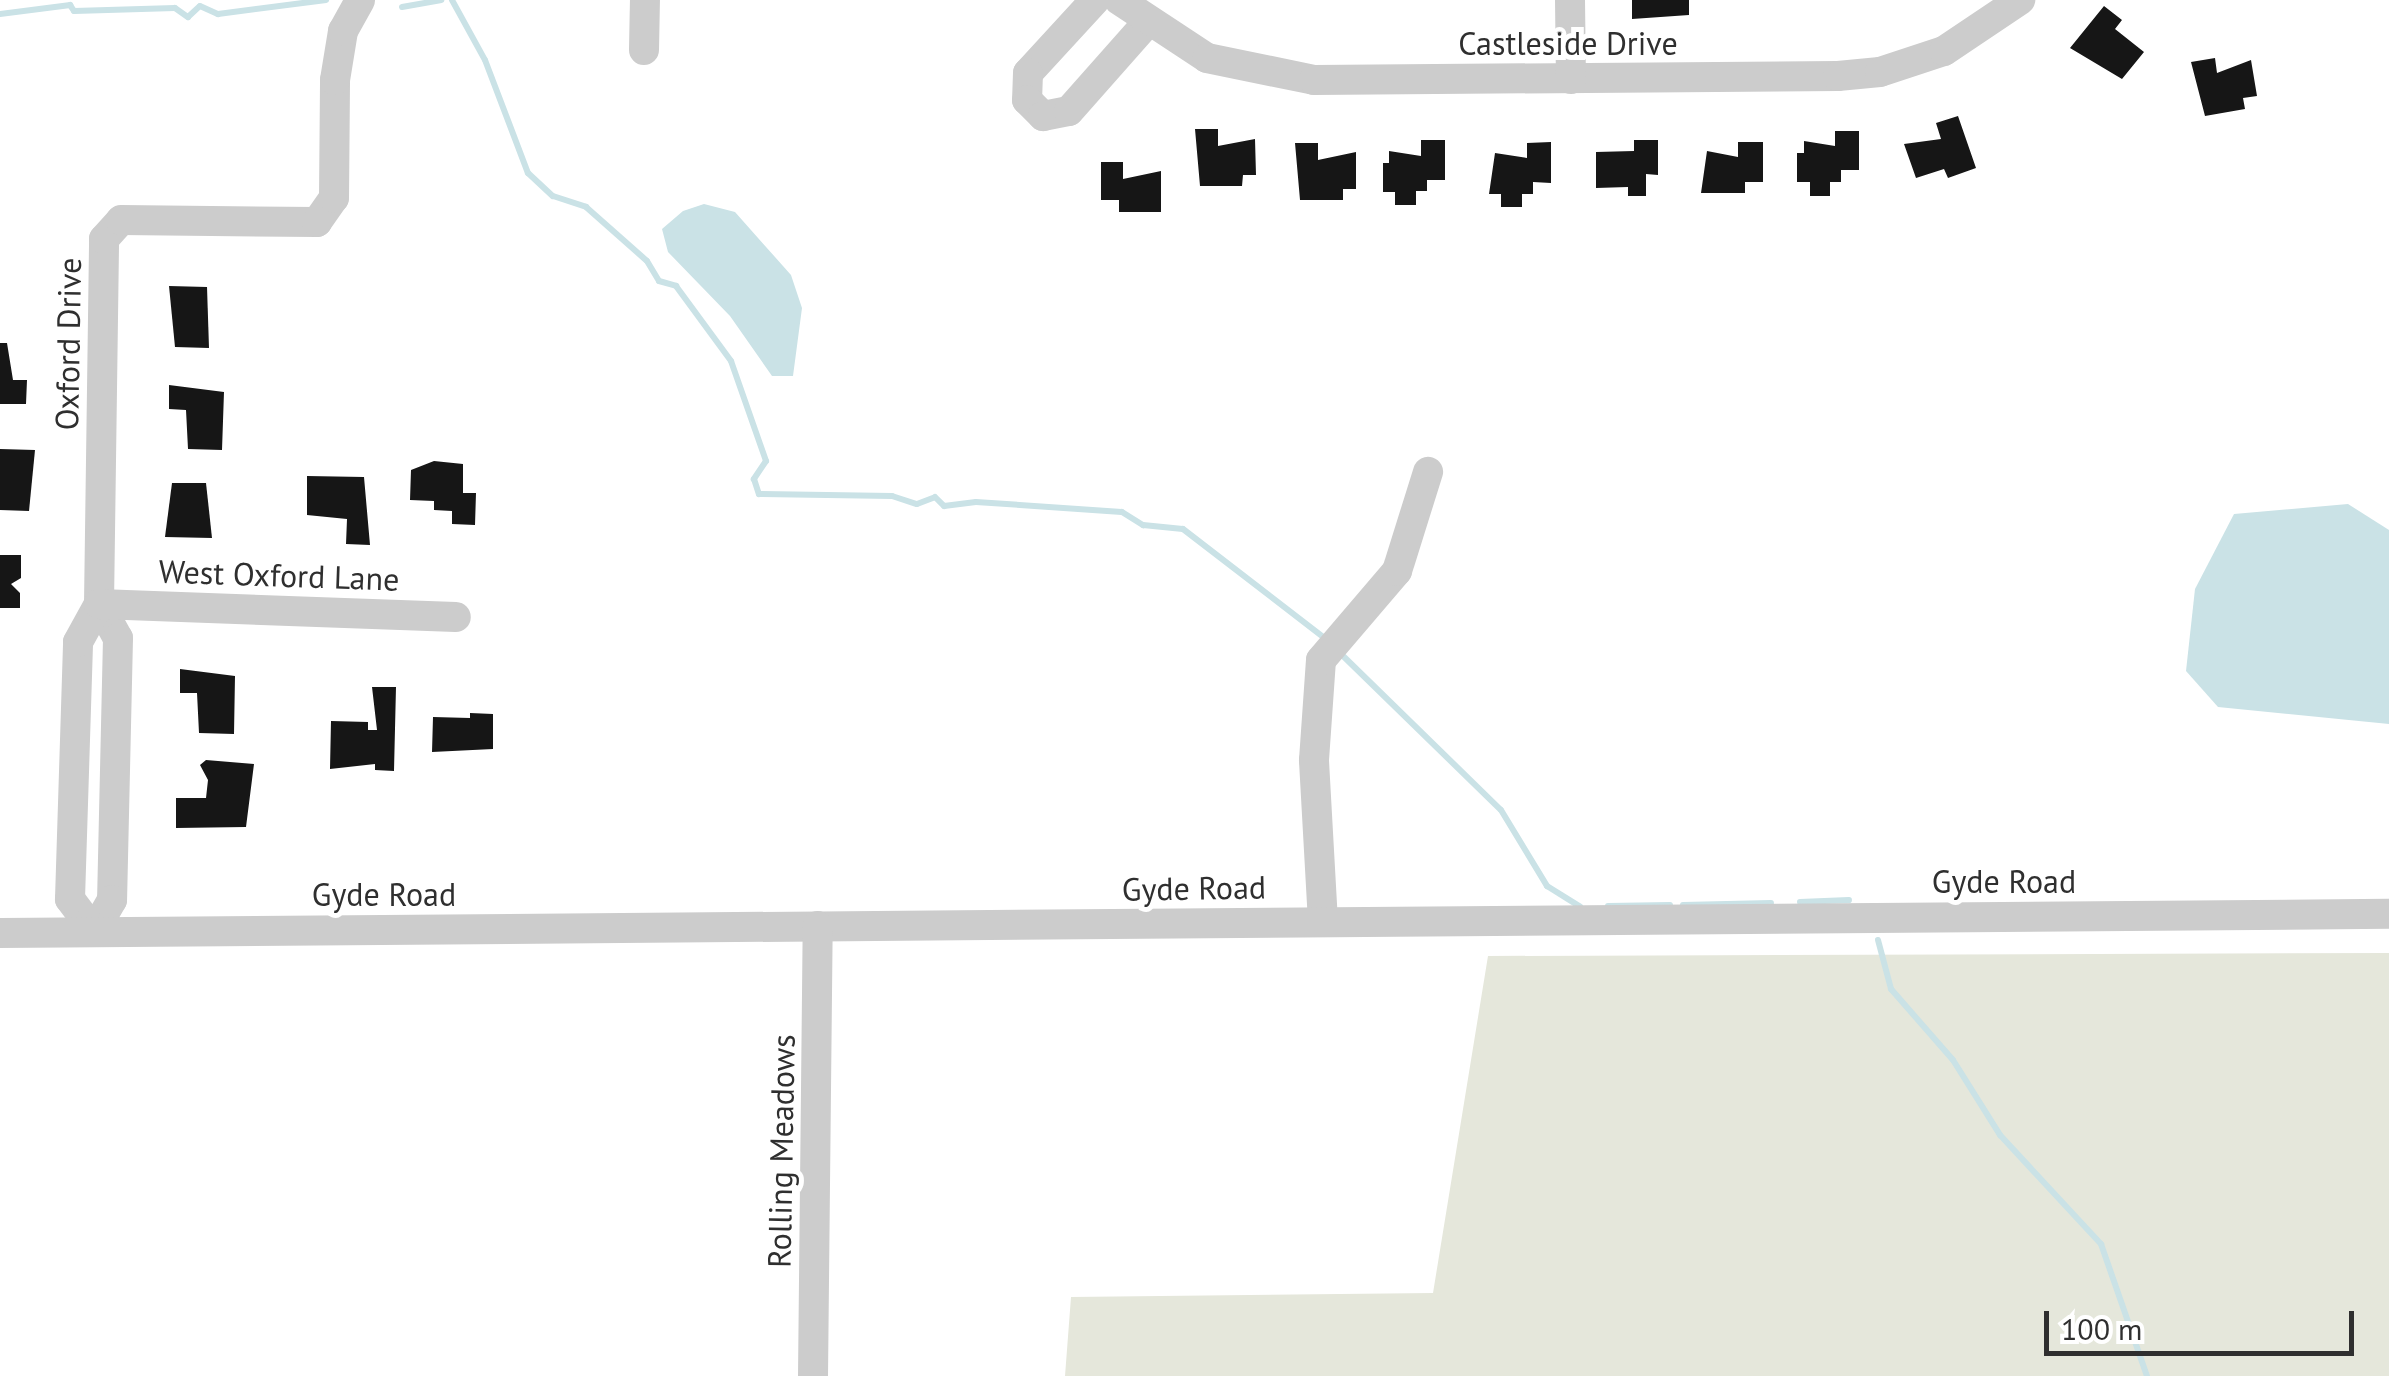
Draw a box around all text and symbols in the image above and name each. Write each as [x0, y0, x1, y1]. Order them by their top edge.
street label: Castleside Drive [1458, 24, 1678, 62]
street label: Oxford Drive [47, 257, 89, 431]
street label: West Oxford Lane [158, 552, 400, 598]
street label: Gyde Road [1932, 862, 2076, 900]
street label: Gyde Road [1122, 868, 1266, 908]
street label: Gyde Road [312, 875, 456, 913]
street label: Rolling Meadows [760, 1034, 802, 1268]
scale bar [2049, 1291, 2359, 1353]
text: 100 m [2061, 1309, 2142, 1348]

